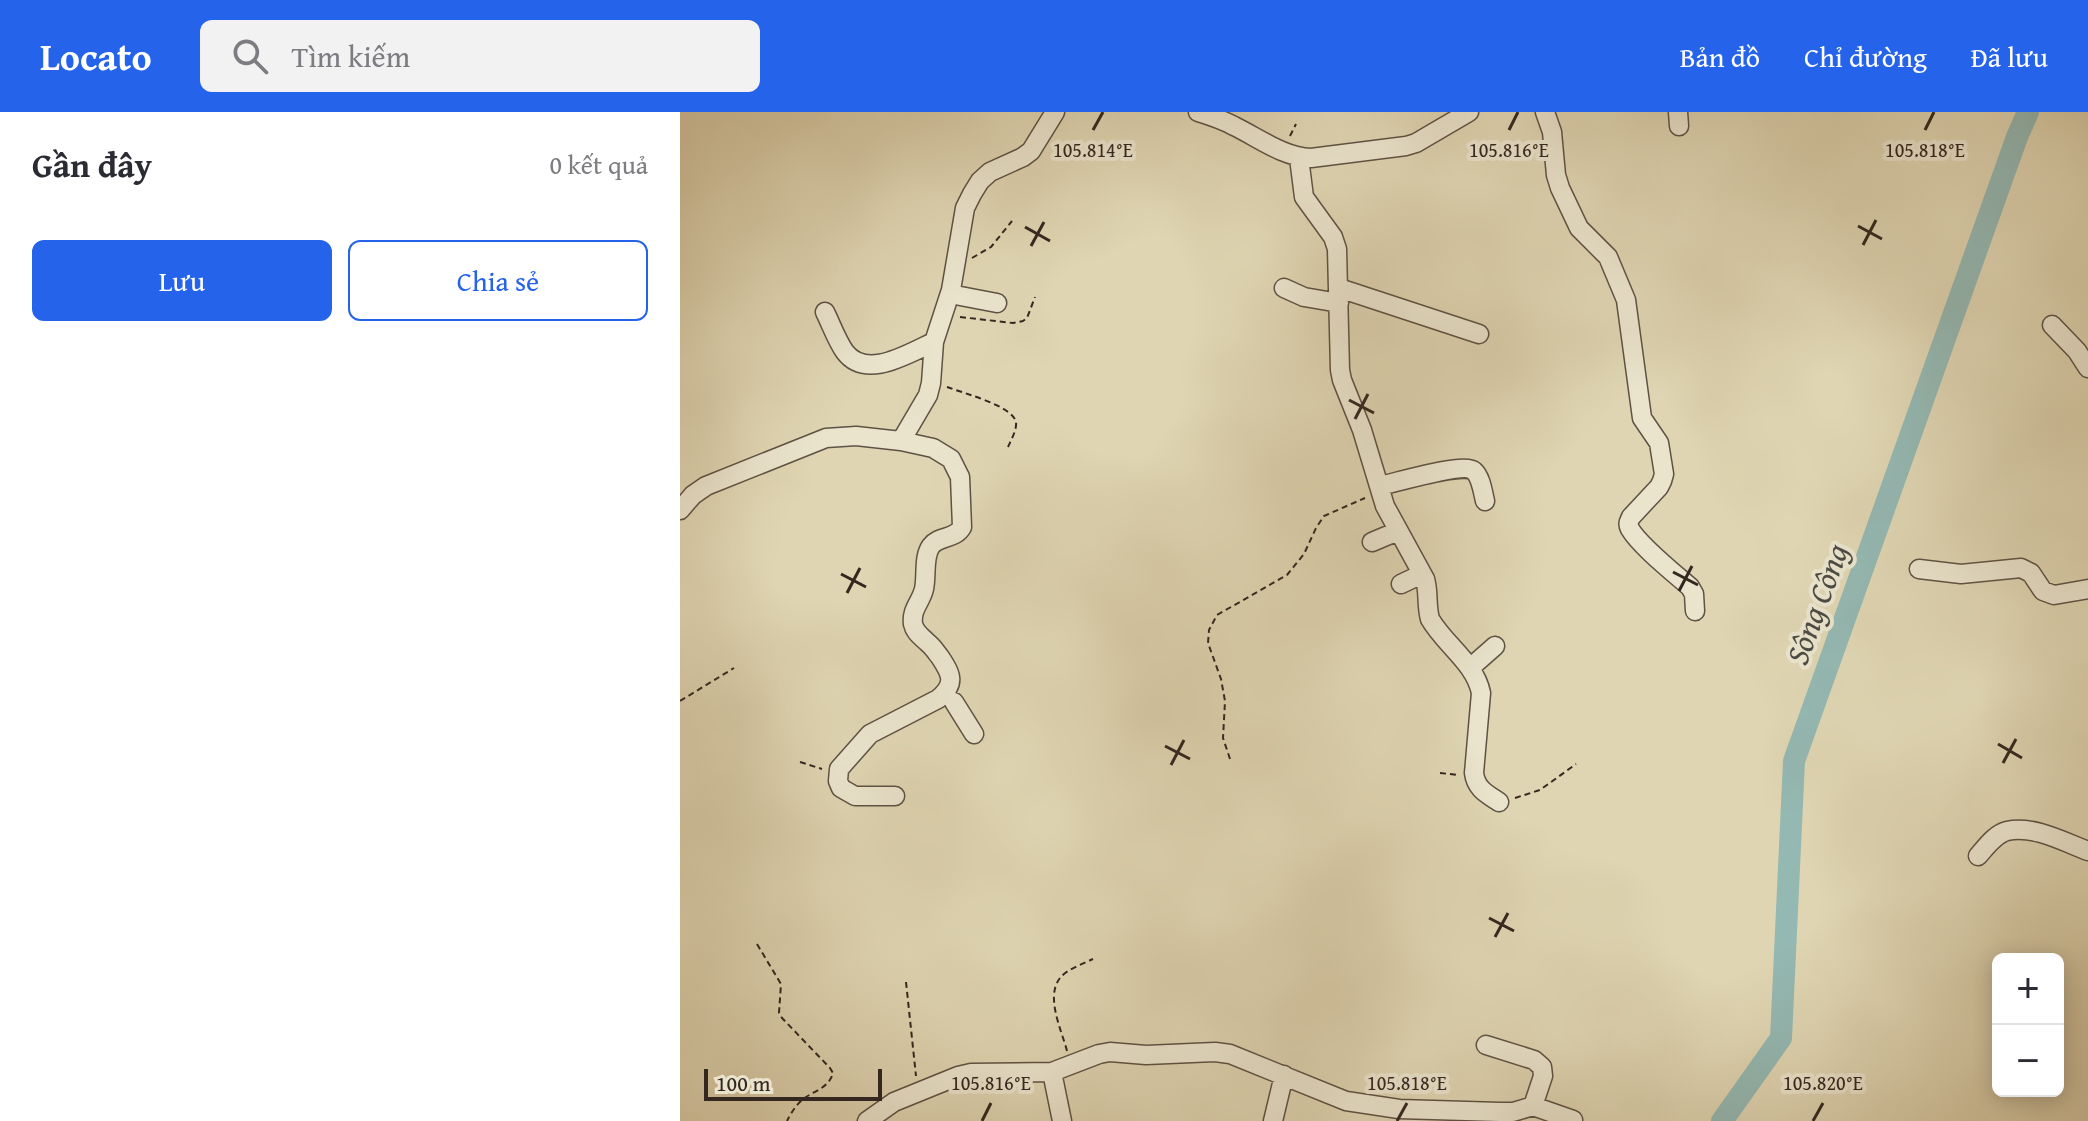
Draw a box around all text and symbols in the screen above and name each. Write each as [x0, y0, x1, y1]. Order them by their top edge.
search box [200, 20, 760, 92]
text: Locato [40, 28, 152, 84]
icon: search [228, 34, 272, 78]
text: Tìm kiếm [292, 34, 410, 78]
text: Bản đồ [1680, 36, 1760, 77]
text: Chỉ đường [1804, 36, 1927, 77]
text: Đã lưu [1971, 36, 2048, 77]
text: 105.814°E [1053, 135, 1133, 164]
text: 105.816°E [1469, 135, 1549, 164]
text: 105.818°E [1885, 135, 1965, 164]
text: Gần đây [32, 140, 152, 189]
text: 0 kết quả [549, 145, 648, 184]
button: Lưu [32, 240, 332, 321]
button: Chia sẻ [348, 240, 648, 321]
water label: Sông Công [1773, 536, 1860, 671]
map controls [1992, 953, 2064, 1097]
button: + [1992, 953, 2064, 1025]
button: − [1992, 1025, 2064, 1097]
scale bar [704, 1065, 882, 1101]
text: 100 m [716, 1067, 771, 1099]
text: 105.816°E [951, 1068, 1031, 1097]
text: 105.818°E [1367, 1068, 1447, 1097]
text: 105.820°E [1783, 1068, 1863, 1097]

